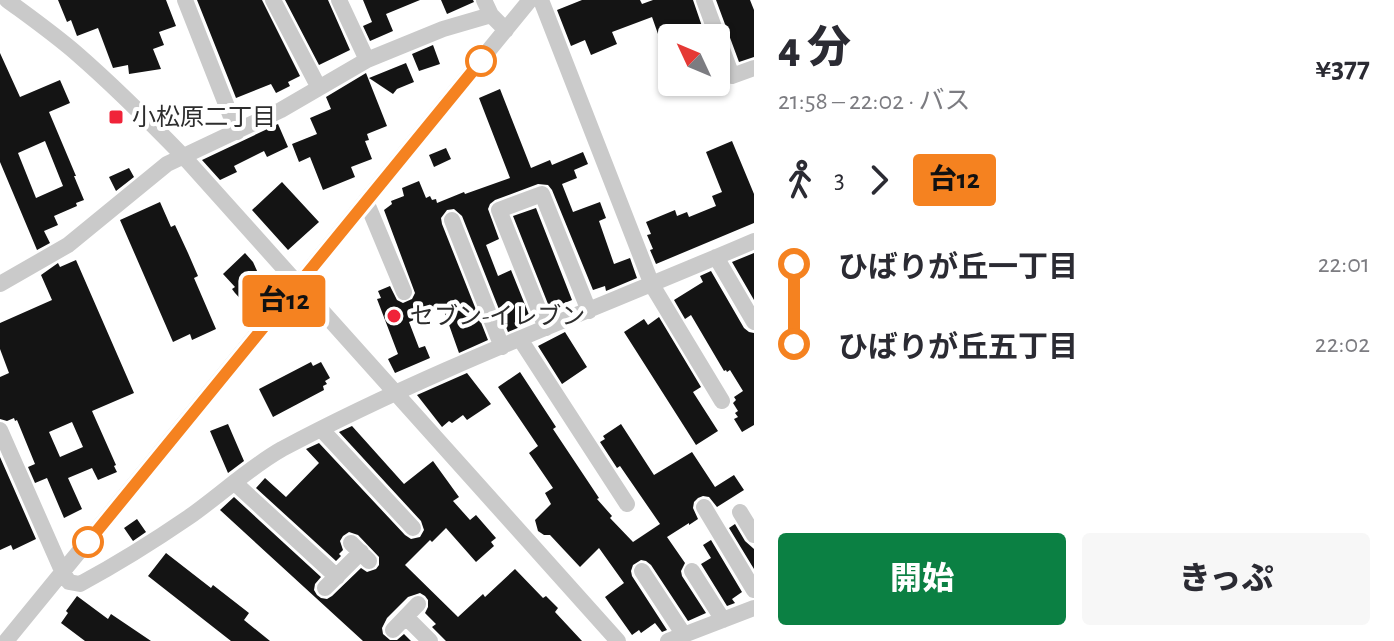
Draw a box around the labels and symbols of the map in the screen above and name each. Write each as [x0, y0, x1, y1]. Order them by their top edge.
north arrow [658, 24, 730, 96]
unlabelled marker [466, 46, 496, 76]
place label: 小松原二丁目 [132, 104, 276, 130]
marker: 小松原二丁目 [107, 108, 125, 126]
line badge: 台12 [238, 275, 330, 327]
place label: セブン-イレブン [410, 303, 585, 329]
marker: セブン-イレブン [385, 307, 403, 325]
unlabelled marker [73, 527, 103, 557]

